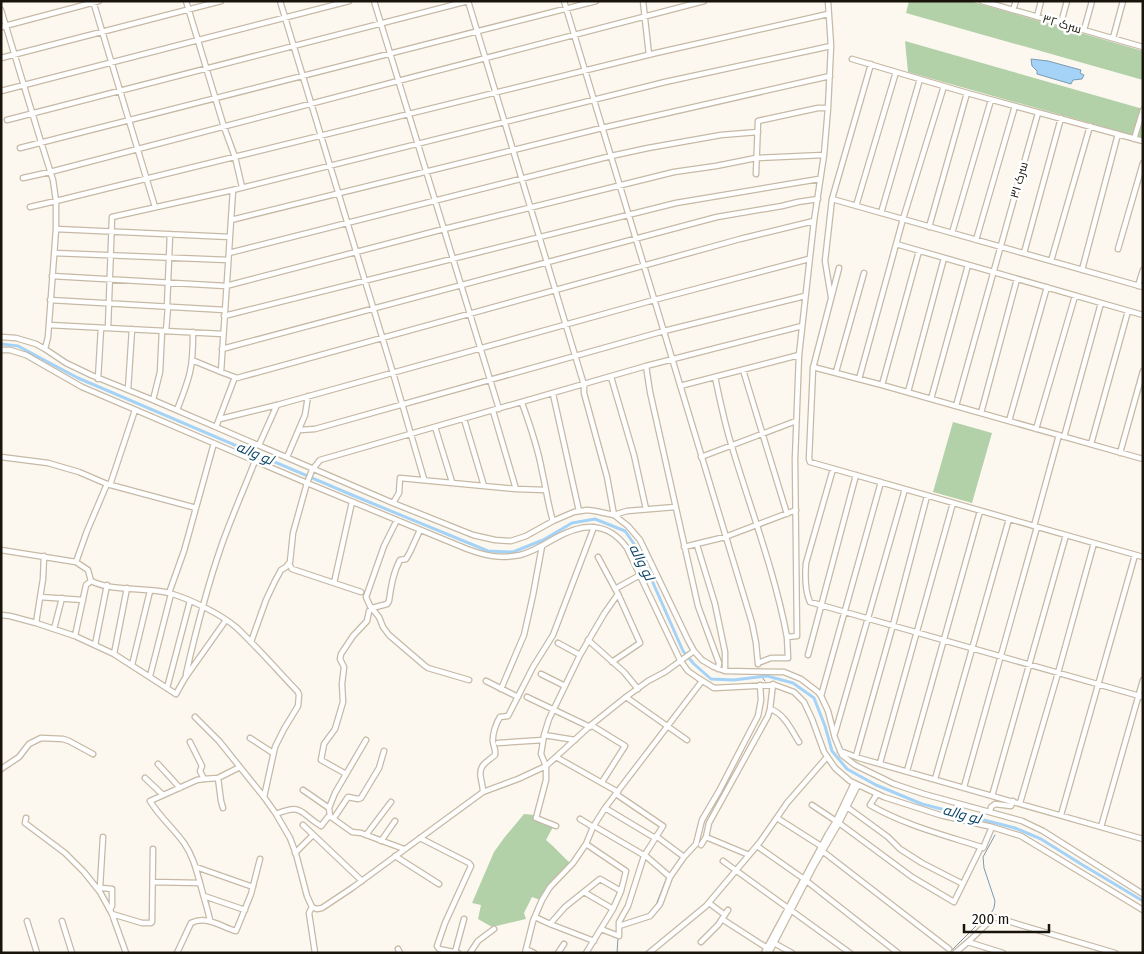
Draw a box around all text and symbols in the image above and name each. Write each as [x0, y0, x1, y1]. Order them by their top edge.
street label: سرک ۳۲ [1041, 12, 1083, 36]
street label: سرک ۳۱ [1007, 160, 1031, 200]
water label: لو واله [234, 438, 278, 470]
water label: لو واله [625, 541, 659, 585]
water label: لو واله [941, 801, 985, 828]
scale bar [964, 902, 1049, 934]
text: 200 m [972, 910, 1009, 928]

